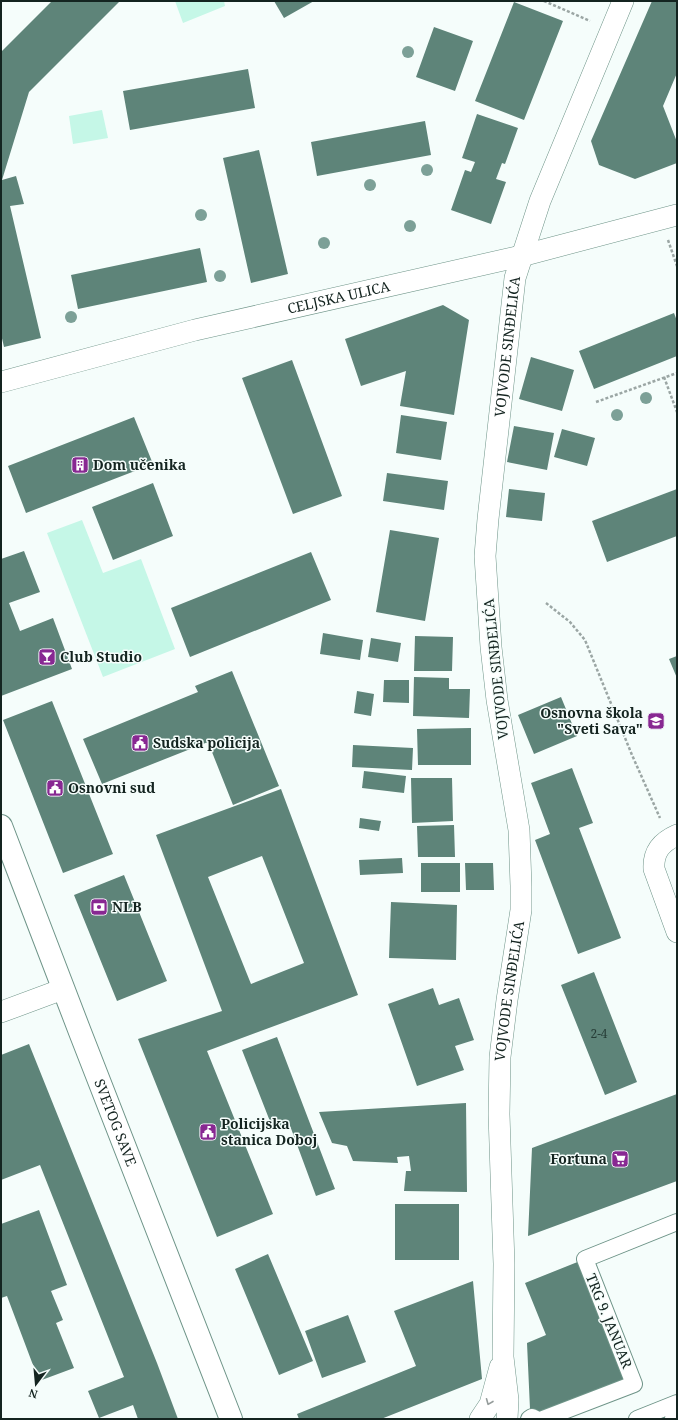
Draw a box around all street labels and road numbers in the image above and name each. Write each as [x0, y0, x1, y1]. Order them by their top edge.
street label: VOJVODE SINĐELIĆA [490, 275, 524, 418]
street label: CELJSKA ULICA [285, 276, 392, 318]
street label: VOJVODE SINĐELIĆA [479, 598, 512, 740]
street label: VOJVODE SINĐELIĆA [490, 919, 528, 1062]
street label: SVETOG SAVE [90, 1076, 142, 1169]
street label: TRG 9. JANUAR [582, 1271, 637, 1372]

